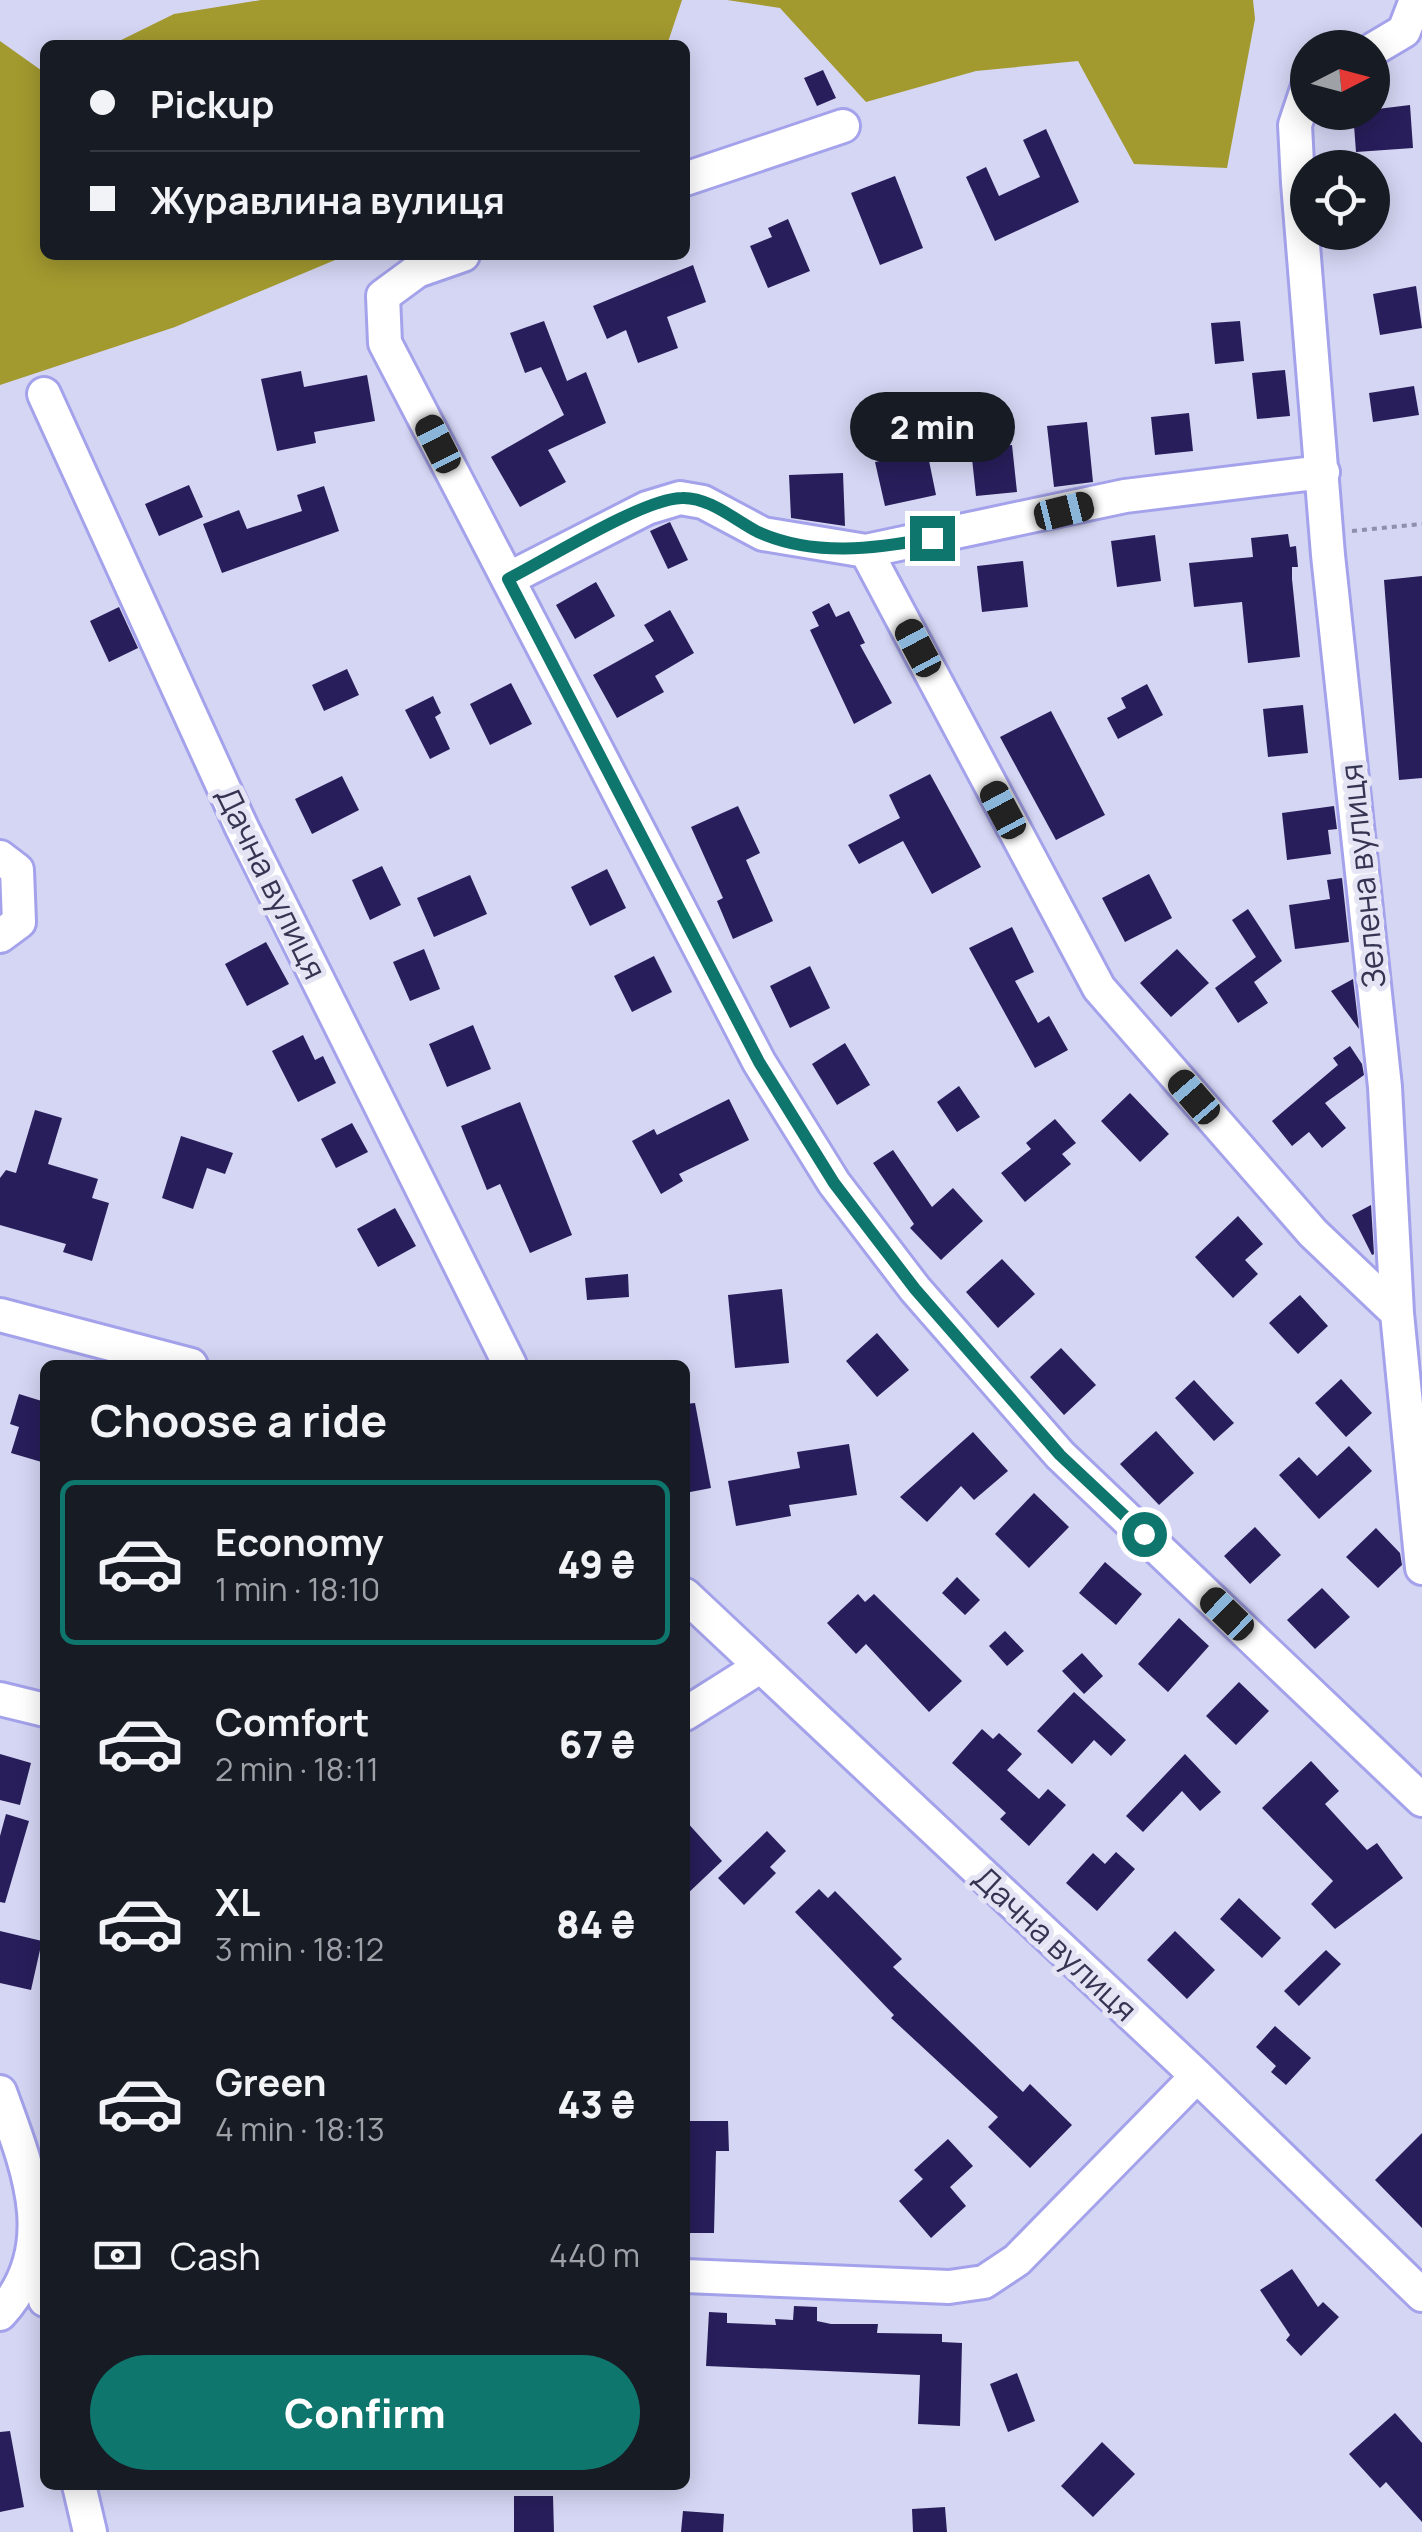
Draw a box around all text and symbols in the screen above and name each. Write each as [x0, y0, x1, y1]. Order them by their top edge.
north arrow [1290, 30, 1390, 130]
map controls [1290, 30, 1390, 250]
text: Pickup [150, 77, 274, 129]
button: locate [1290, 150, 1390, 250]
text: Журавлина вулиця [150, 173, 505, 225]
callout: 2 min [850, 393, 1014, 463]
text: 2 min [890, 405, 975, 449]
car [411, 410, 465, 478]
car [1031, 489, 1097, 533]
route end [910, 516, 955, 561]
car [891, 614, 945, 682]
street label: Зелена вулиця [1328, 762, 1396, 991]
car [976, 776, 1030, 844]
street label: Дачна вулиця [206, 779, 338, 986]
car [1163, 1065, 1225, 1129]
text: Choose a ride [90, 1389, 387, 1451]
route start [1122, 1512, 1167, 1557]
text: Economy [215, 1515, 384, 1567]
icon: car [95, 1518, 185, 1608]
text: 49 ₴ [557, 1537, 635, 1589]
text: 1 min · 18:10 [215, 1567, 380, 1611]
car [1195, 1582, 1259, 1646]
text: Comfort [215, 1695, 369, 1747]
icon: car [95, 1698, 185, 1788]
text: 67 ₴ [559, 1717, 635, 1769]
text: 2 min · 18:11 [215, 1747, 379, 1791]
street label: Дачна вулиця [964, 1856, 1147, 2031]
text: XL [215, 1875, 260, 1927]
icon: car [95, 1878, 185, 1968]
text: 84 ₴ [556, 1897, 635, 1949]
text: 3 min · 18:12 [215, 1927, 384, 1971]
text: Green [215, 2055, 327, 2107]
icon: car [95, 2058, 185, 2148]
text: 43 ₴ [557, 2077, 635, 2129]
text: 4 min · 18:13 [215, 2107, 385, 2151]
icon: cash [90, 2228, 145, 2283]
text: Cash [170, 2229, 261, 2281]
text: 440 m [549, 2233, 640, 2277]
button: Confirm [90, 2355, 640, 2470]

